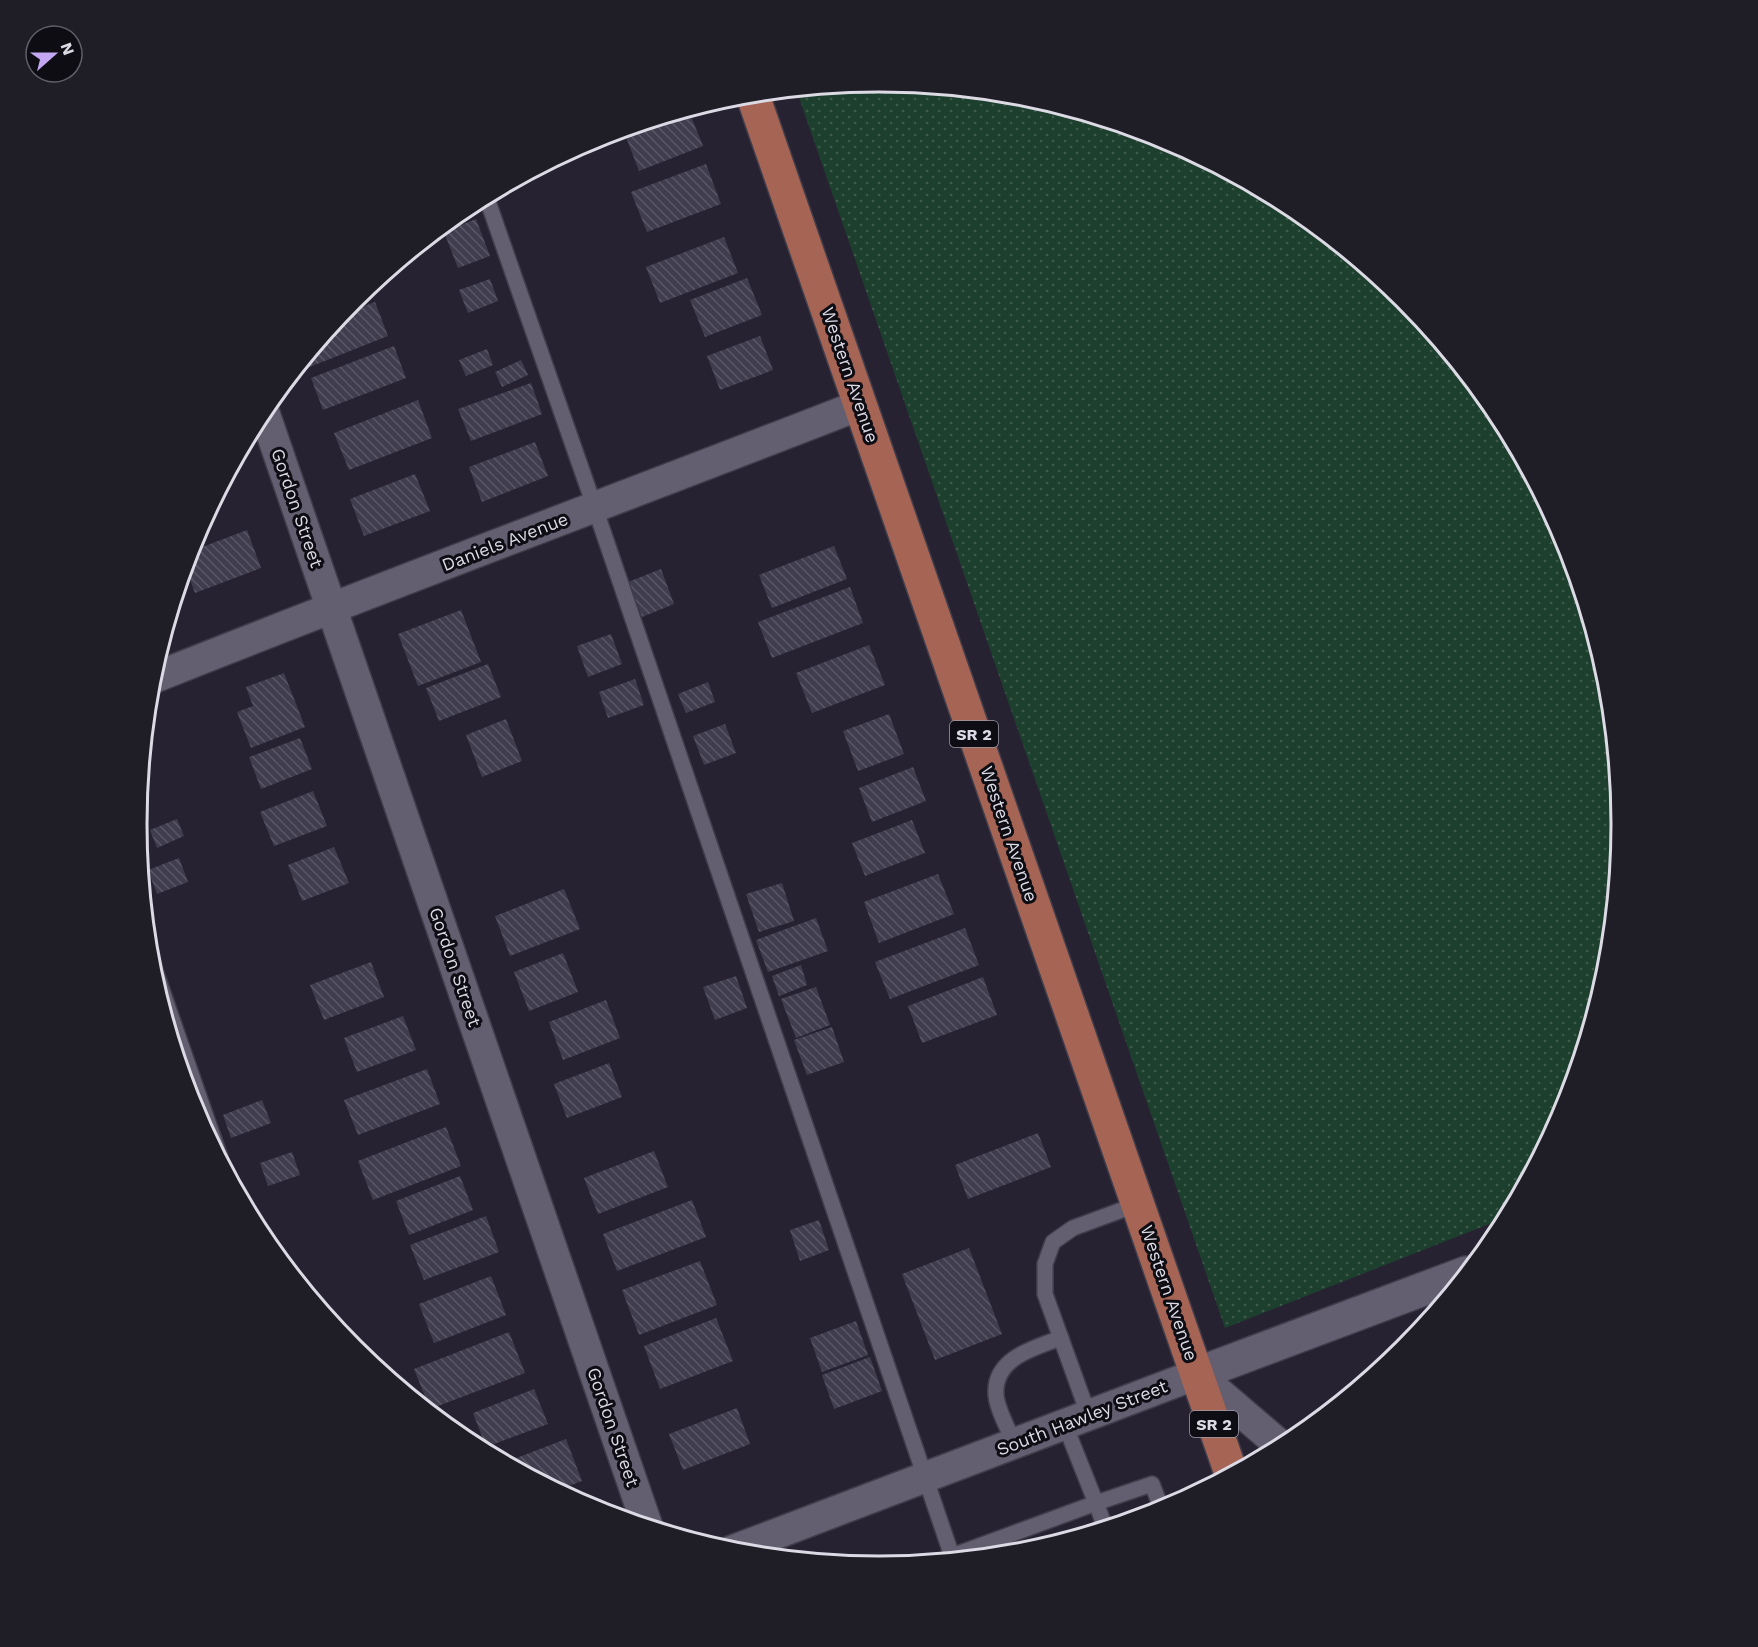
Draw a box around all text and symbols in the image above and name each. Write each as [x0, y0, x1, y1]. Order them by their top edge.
north arrow [24, 24, 84, 84]
text: N [57, 40, 79, 58]
street label: Western Avenue [817, 304, 884, 445]
street label: Gordon Street [267, 446, 328, 571]
street label: Daniels Avenue [439, 508, 571, 575]
road number: SR 2 [950, 721, 998, 747]
street label: Western Avenue [976, 763, 1043, 904]
street label: Gordon Street [425, 905, 486, 1030]
street label: Western Avenue [1136, 1222, 1203, 1363]
street label: Gordon Street [583, 1365, 644, 1490]
street label: South Hawley Street [994, 1375, 1171, 1460]
road number: SR 2 [1190, 1411, 1238, 1437]

